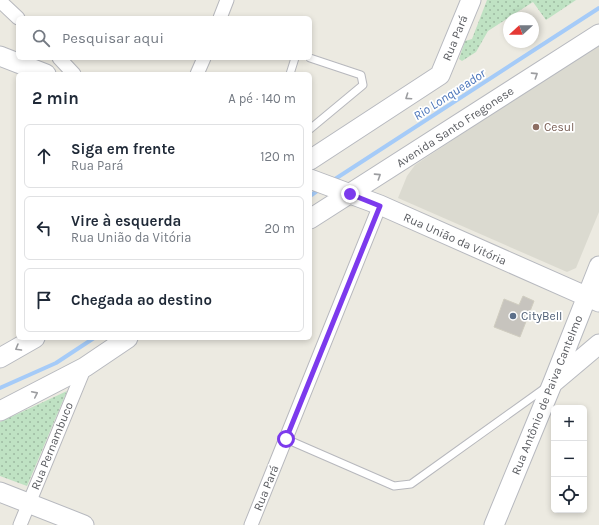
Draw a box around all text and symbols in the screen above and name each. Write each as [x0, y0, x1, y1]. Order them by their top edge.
north arrow [503, 12, 539, 48]
street label: Rua Pará [439, 13, 471, 63]
search box [16, 16, 312, 60]
icon: search [30, 27, 52, 49]
text: Pesquisar aqui [62, 29, 164, 47]
water label: Rio Lonqueador [410, 65, 489, 124]
one-way arrow [531, 72, 538, 80]
street label: Avenida Santo Fregonese [394, 84, 516, 170]
text: 2 min [32, 88, 79, 108]
text: A pé · 140 m [228, 91, 296, 106]
one-way arrow [405, 92, 412, 100]
place label: Cesul [544, 120, 574, 134]
marker: Cesul [531, 122, 541, 132]
text: Siga em frente [71, 140, 175, 158]
icon: ahead [33, 145, 55, 167]
text: 120 m [260, 149, 295, 164]
text: Rua Pará [71, 158, 123, 173]
one-way arrow [374, 173, 381, 180]
route end [341, 185, 359, 203]
street label: Rua União da Vitória [401, 210, 509, 268]
text: Vire à esquerda [71, 212, 181, 230]
icon: left [33, 217, 55, 239]
text: 20 m [265, 221, 295, 236]
text: Rua União da Vitória [71, 230, 192, 245]
icon: arrive [33, 289, 55, 311]
text: Chegada ao destino [71, 291, 212, 309]
place label: CityBell [521, 309, 562, 323]
marker: CityBell [508, 311, 518, 321]
street label: Rua Antônio de Paiva Cantelmo [508, 313, 586, 477]
one-way arrow [15, 344, 22, 351]
one-way arrow [31, 391, 38, 399]
street label: Rua Pernambuco [28, 400, 76, 492]
map controls [551, 405, 587, 513]
button: + [551, 405, 587, 441]
route start [277, 430, 295, 448]
button: − [551, 441, 587, 477]
street label: Rua Pará [250, 463, 282, 513]
button: locate [551, 477, 587, 513]

